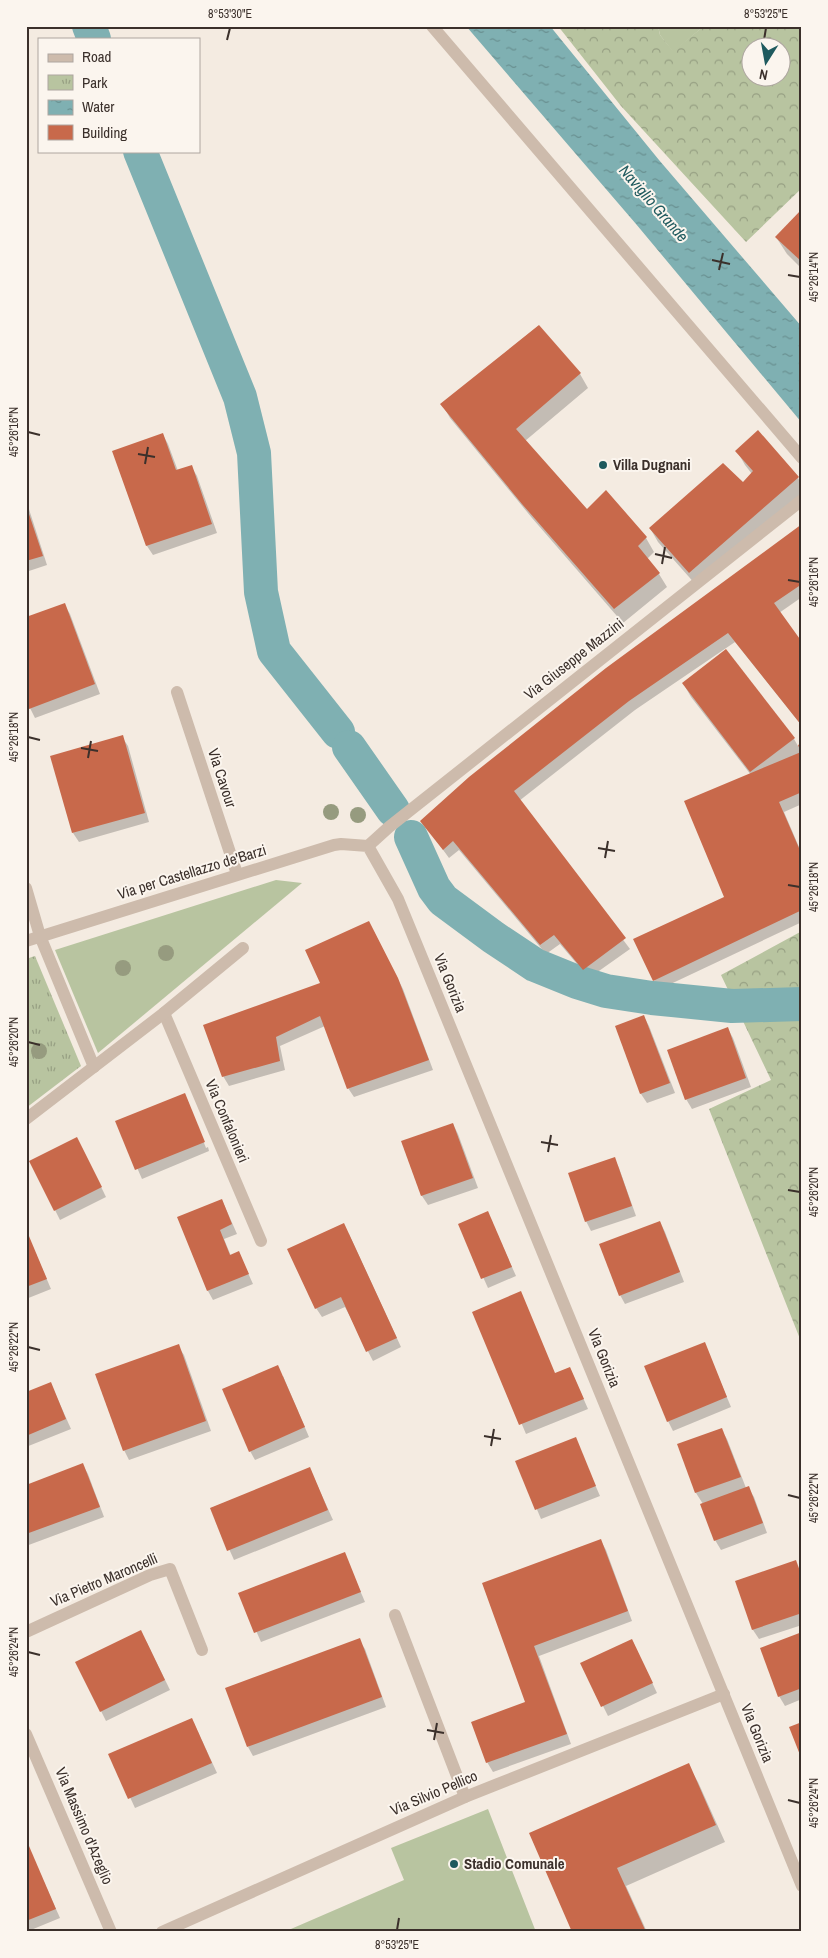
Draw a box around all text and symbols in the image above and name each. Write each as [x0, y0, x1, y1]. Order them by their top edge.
text: 8°53'30"E [208, 6, 252, 22]
text: 8°53'25"E [744, 6, 788, 22]
legend [38, 38, 200, 152]
north arrow [740, 38, 790, 88]
text: Road [82, 46, 111, 67]
text: N [758, 65, 769, 84]
text: Park [82, 72, 108, 93]
text: Water [82, 96, 114, 117]
text: Building [82, 122, 127, 143]
water label: Naviglio Grande [614, 160, 694, 246]
text: 45°26'14"N [806, 252, 822, 302]
text: 45°26'16"N [6, 407, 22, 457]
place label: Villa Dugnani [613, 454, 691, 475]
marker: Villa Dugnani [597, 459, 609, 471]
text: 45°26'16"N [806, 557, 822, 607]
street label: Via Giuseppe Mazzini [519, 613, 628, 704]
text: 45°26'18"N [6, 712, 22, 762]
street label: Via Cavour [203, 745, 242, 810]
street label: Via per Castellazzo de'Barzi [115, 839, 269, 904]
text: 45°26'18"N [806, 862, 822, 912]
street label: Via Gorizia [429, 950, 472, 1016]
text: 45°26'20"N [6, 1017, 22, 1067]
street label: Via Confalonieri [200, 1076, 254, 1166]
text: 45°26'20"N [806, 1167, 822, 1217]
text: 45°26'22"N [6, 1322, 22, 1372]
street label: Via Gorizia [583, 1325, 626, 1391]
text: 45°26'22"N [806, 1473, 822, 1523]
street label: Via Pietro Maroncelli [47, 1547, 161, 1612]
text: 45°26'24"N [6, 1627, 22, 1677]
street label: Via Gorizia [736, 1700, 779, 1766]
street label: Via Massimo d'Azeglio [50, 1764, 119, 1888]
street label: Via Silvio Pellico [387, 1765, 481, 1820]
text: 45°26'24"N [806, 1778, 822, 1828]
place label: Stadio Comunale [464, 1853, 565, 1874]
marker: Stadio Comunale [448, 1858, 460, 1870]
text: 8°53'25"E [375, 1937, 419, 1953]

